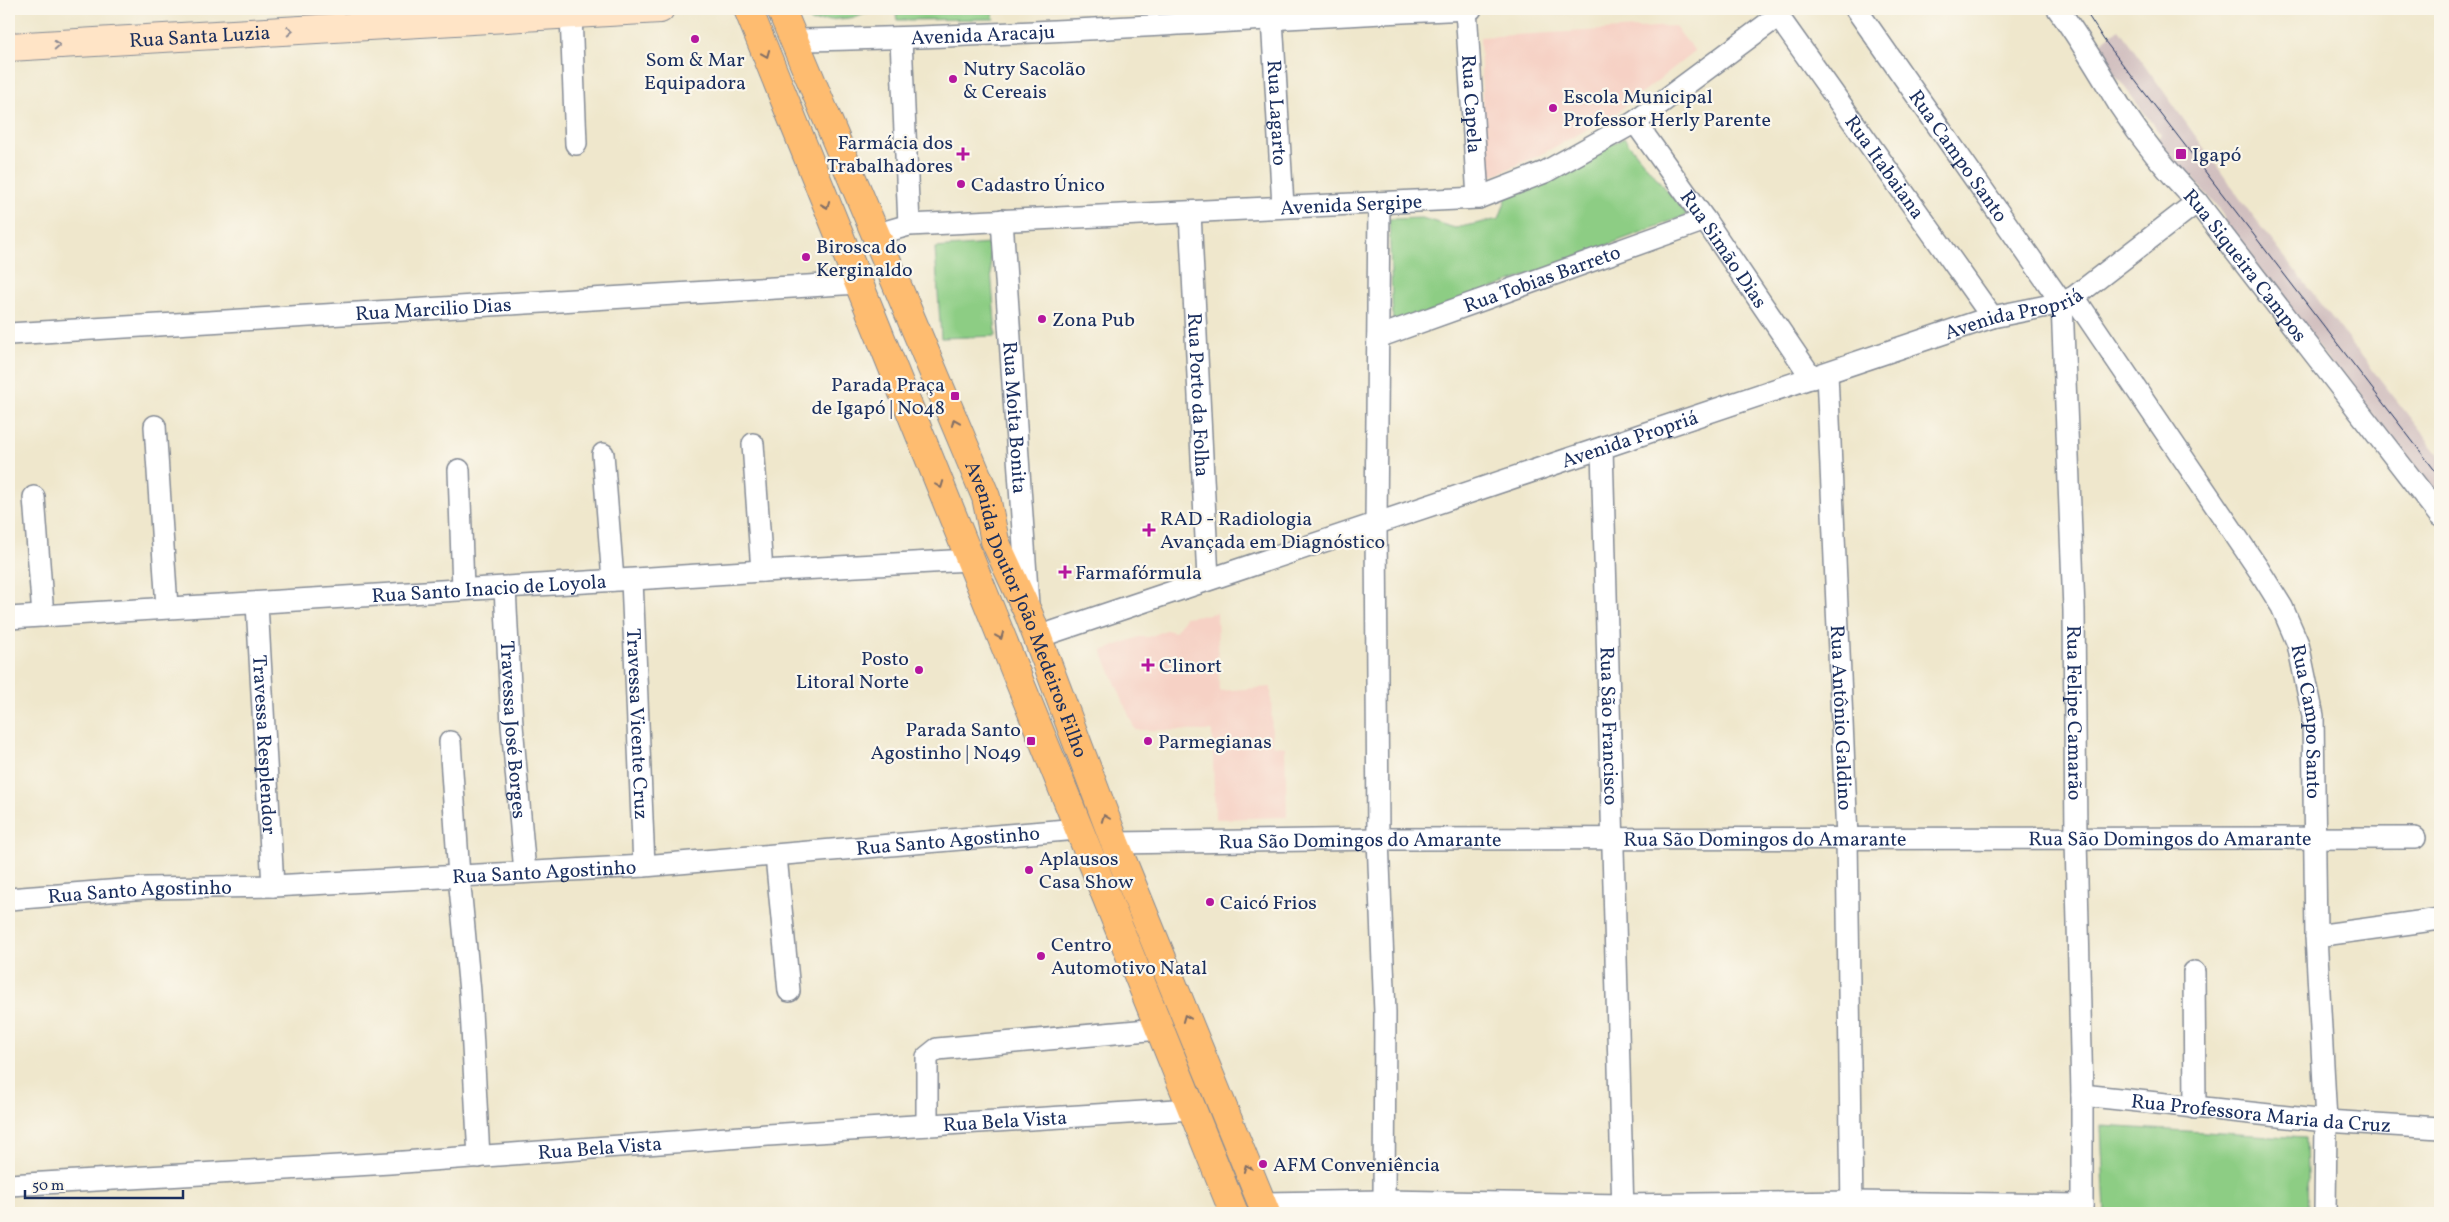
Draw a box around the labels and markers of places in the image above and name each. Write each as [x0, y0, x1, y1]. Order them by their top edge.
marker: Som & Mar Equipadora [689, 33, 701, 45]
place label: Som & Mar Equipadora [644, 47, 746, 98]
place label: Nutry Sacolão & Cereais [963, 56, 1086, 107]
marker: Nutry Sacolão & Cereais [947, 73, 959, 85]
place label: Escola Municipal Professor Herly Parente [1563, 84, 1771, 135]
marker: Escola Municipal Professor Herly Parente [1547, 102, 1559, 114]
place label: Farmácia dos Trabalhadores [827, 130, 953, 181]
place label: Igapó [2192, 142, 2241, 170]
marker: Igapó [2174, 147, 2188, 161]
marker: Farmácia dos Trabalhadores [957, 148, 969, 160]
place label: Cadastro Único [971, 172, 1105, 200]
marker: Cadastro Único [955, 178, 967, 190]
place label: Birosca do Kerginaldo [816, 234, 913, 285]
marker: Birosca do Kerginaldo [800, 251, 812, 263]
place label: Zona Pub [1052, 307, 1135, 335]
marker: Zona Pub [1036, 313, 1048, 325]
place label: Parada Praça de Igapó | N048 [811, 372, 945, 423]
marker: Parada Praça de Igapó | N048 [949, 390, 961, 402]
place label: RAD - Radiologia Avançada em Diagnóstico [1160, 506, 1385, 557]
marker: RAD - Radiologia Avançada em Diagnóstico [1142, 523, 1156, 537]
place label: Farmafórmula [1075, 560, 1202, 588]
marker: Farmafórmula [1059, 566, 1071, 578]
place label: Posto Litoral Norte [796, 646, 909, 697]
place label: Clinort [1159, 653, 1222, 681]
marker: Clinort [1141, 658, 1155, 672]
marker: Posto Litoral Norte [913, 664, 925, 676]
place label: Parada Santo Agostinho | N049 [870, 717, 1021, 768]
place label: Parmegianas [1158, 729, 1272, 757]
marker: Parada Santo Agostinho | N049 [1025, 735, 1037, 747]
marker: Parmegianas [1142, 735, 1154, 747]
place label: Aplausos Casa Show [1039, 846, 1134, 897]
marker: Aplausos Casa Show [1023, 864, 1035, 876]
place label: Caicó Frios [1220, 890, 1317, 918]
marker: Caicó Frios [1204, 896, 1216, 908]
place label: Centro Automotivo Natal [1051, 932, 1207, 983]
marker: Centro Automotivo Natal [1035, 950, 1047, 962]
place label: AFM Conveniência [1273, 1152, 1440, 1180]
marker: AFM Conveniência [1257, 1158, 1269, 1170]

